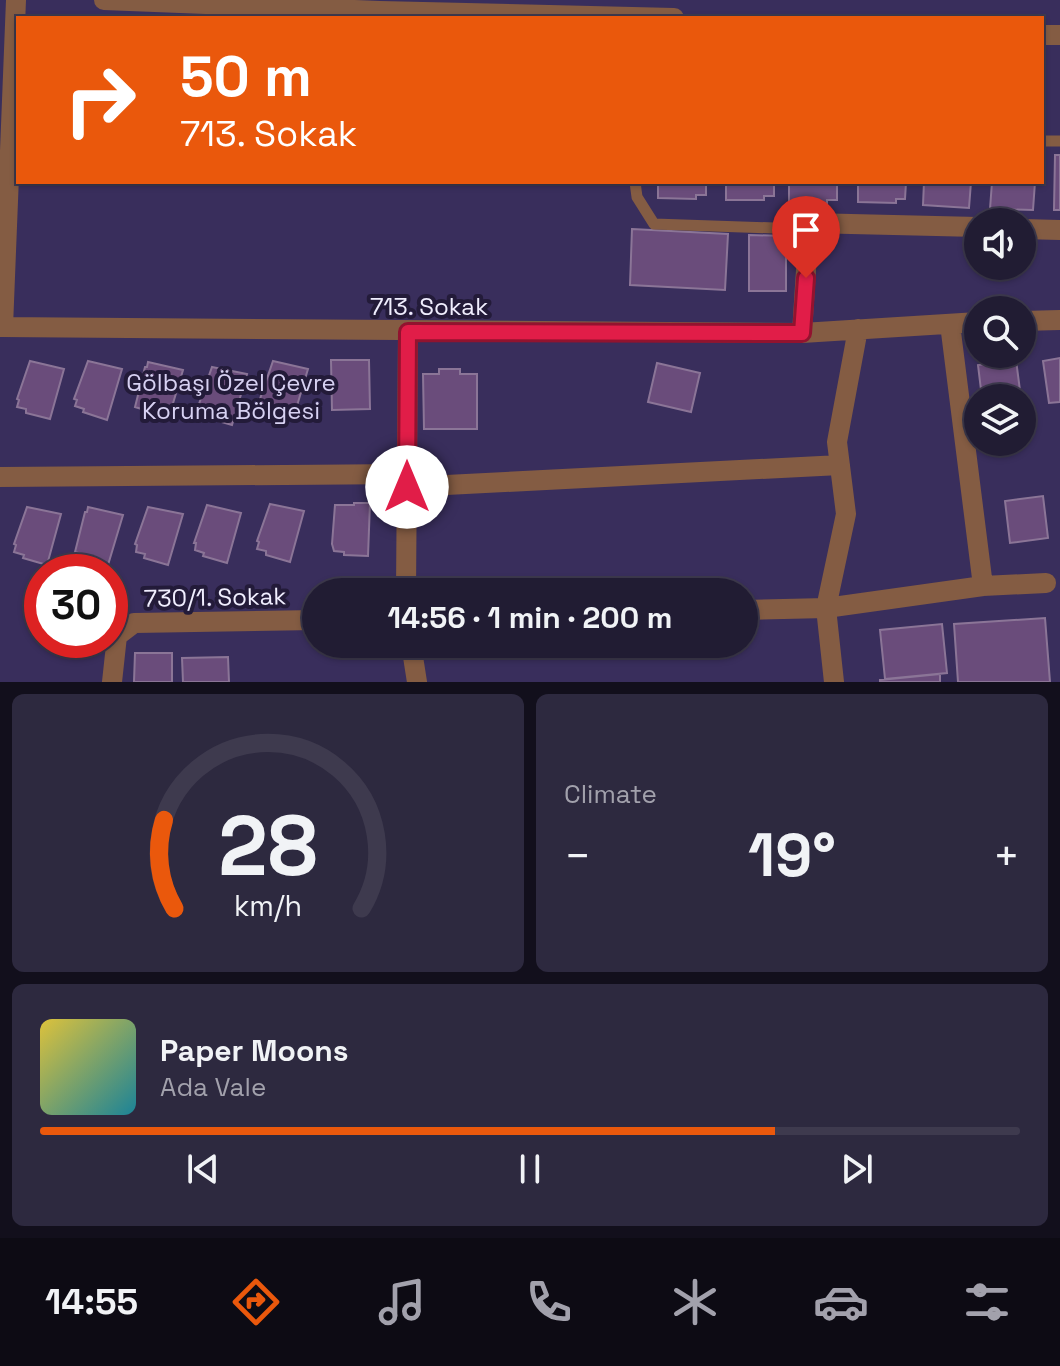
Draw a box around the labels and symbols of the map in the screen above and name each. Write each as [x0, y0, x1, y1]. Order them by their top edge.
pin [772, 196, 840, 278]
street label: 713. Sokak [370, 291, 488, 322]
park label: Gölbaşı Özel Çevre Koruma Bölgesi [126, 367, 336, 426]
position arrow [365, 445, 449, 529]
speed limit sign: 30 [24, 554, 128, 658]
street label: 730/1. Sokak [143, 580, 287, 614]

